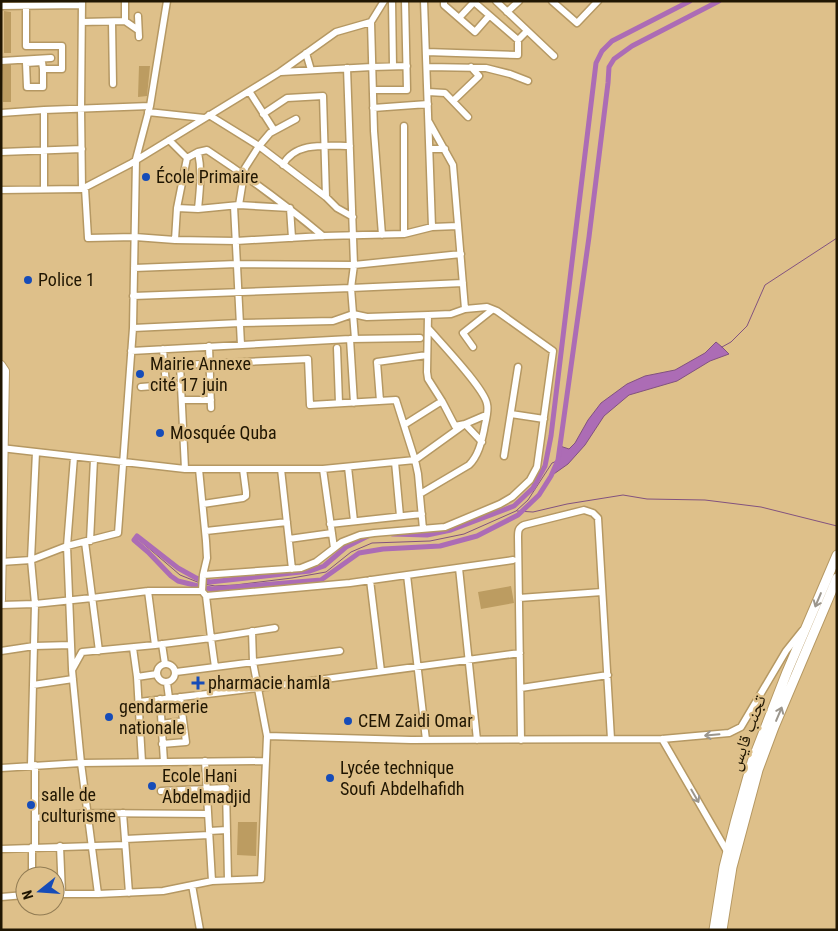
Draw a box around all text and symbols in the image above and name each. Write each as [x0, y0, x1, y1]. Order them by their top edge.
place label: École Primaire [156, 166, 258, 187]
marker: École Primaire [140, 171, 152, 183]
place label: Police 1 [38, 269, 95, 290]
marker: Police 1 [22, 274, 34, 286]
place label: Mairie Annexe cité 17 juin [150, 353, 251, 395]
marker: Mairie Annexe cité 17 juin [134, 368, 146, 380]
place label: Mosquée Quba [170, 422, 277, 443]
marker: Mosquée Quba [154, 427, 166, 439]
one-way arrow [812, 592, 822, 607]
place label: pharmacie hamla [208, 672, 330, 693]
marker: pharmacie hamla [192, 677, 204, 689]
street label: تجنب قايس [723, 692, 771, 774]
place label: gendarmerie nationale [119, 696, 208, 738]
one-way arrow [775, 707, 785, 722]
place label: CEM Zaidi Omar [358, 710, 473, 731]
marker: gendarmerie nationale [103, 711, 115, 723]
marker: CEM Zaidi Omar [342, 715, 354, 727]
one-way arrow [704, 730, 720, 740]
place label: Lycée technique Soufi Abdelhafidh [340, 757, 465, 799]
place label: Ecole Hani Abdelmadjid [162, 765, 251, 807]
marker: Lycée technique Soufi Abdelhafidh [324, 772, 336, 784]
marker: Ecole Hani Abdelmadjid [146, 780, 158, 792]
place label: salle de culturisme [41, 784, 116, 826]
one-way arrow [691, 789, 701, 803]
marker: salle de culturisme [25, 799, 37, 811]
north arrow [15, 866, 65, 916]
text: N [19, 888, 36, 901]

